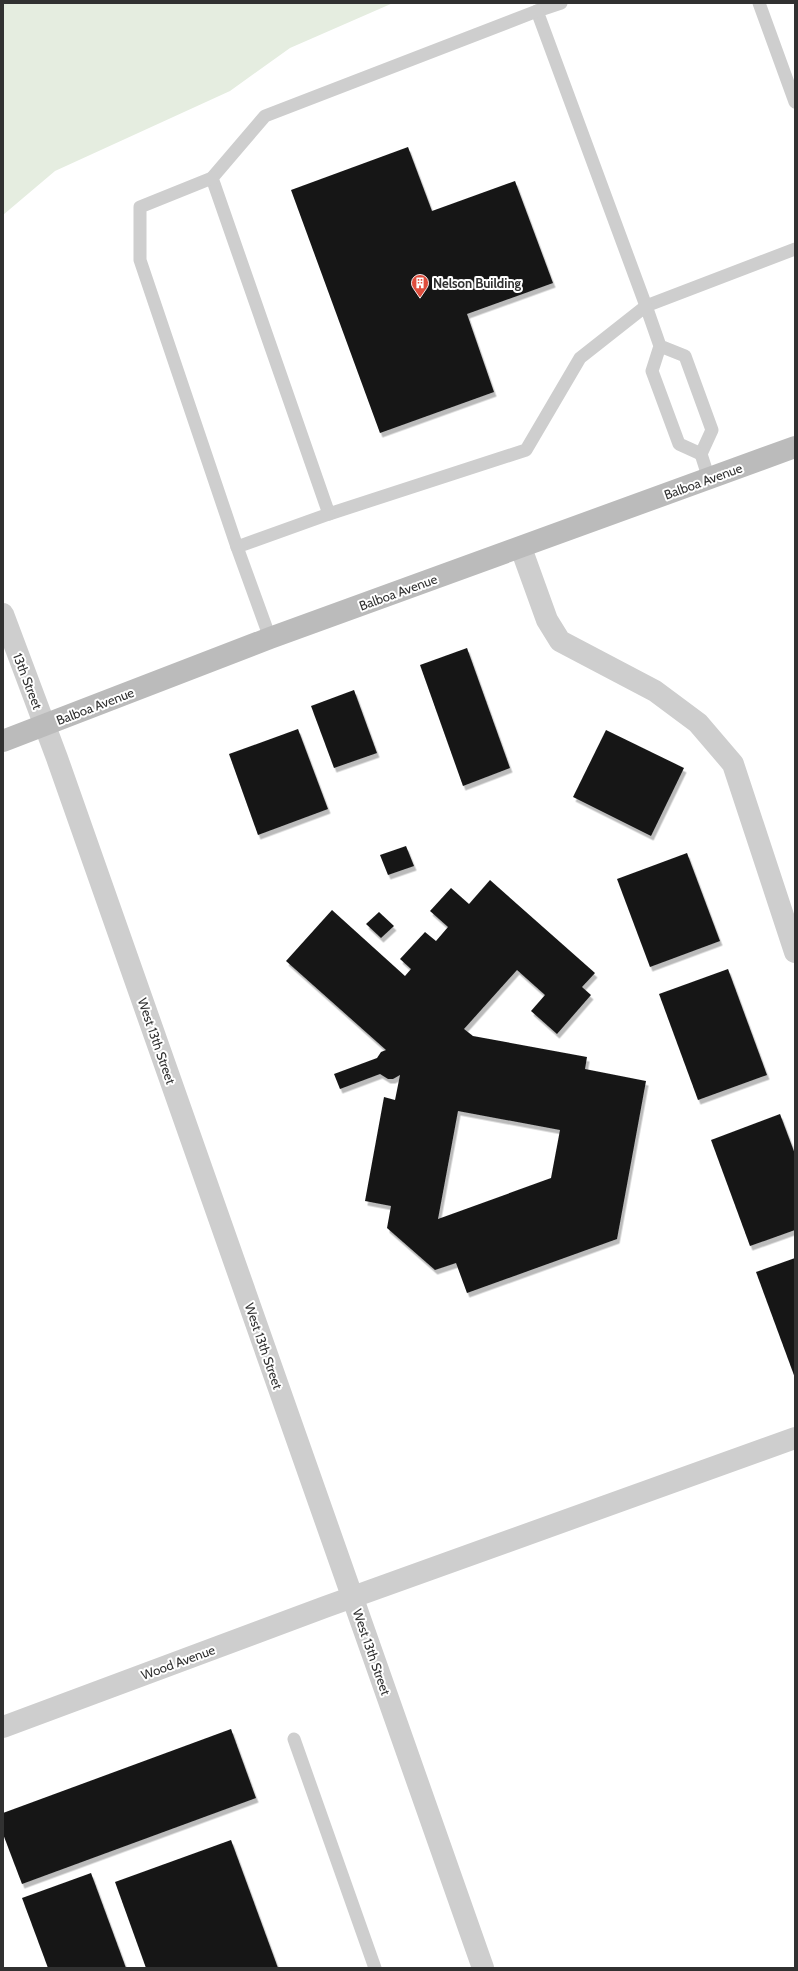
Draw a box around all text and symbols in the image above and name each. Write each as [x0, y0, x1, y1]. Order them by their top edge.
building icon: Nelson Building [410, 273, 430, 298]
place label: Nelson Building [433, 275, 522, 291]
street label: Balboa Avenue [662, 459, 745, 503]
street label: Balboa Avenue [357, 570, 440, 614]
street label: 13th Street [10, 651, 46, 712]
street label: Balboa Avenue [54, 684, 136, 728]
street label: West 13th Street [135, 996, 179, 1087]
street label: West 13th Street [242, 1301, 286, 1392]
street label: West 13th Street [350, 1607, 394, 1698]
street label: Wood Avenue [139, 1641, 217, 1683]

